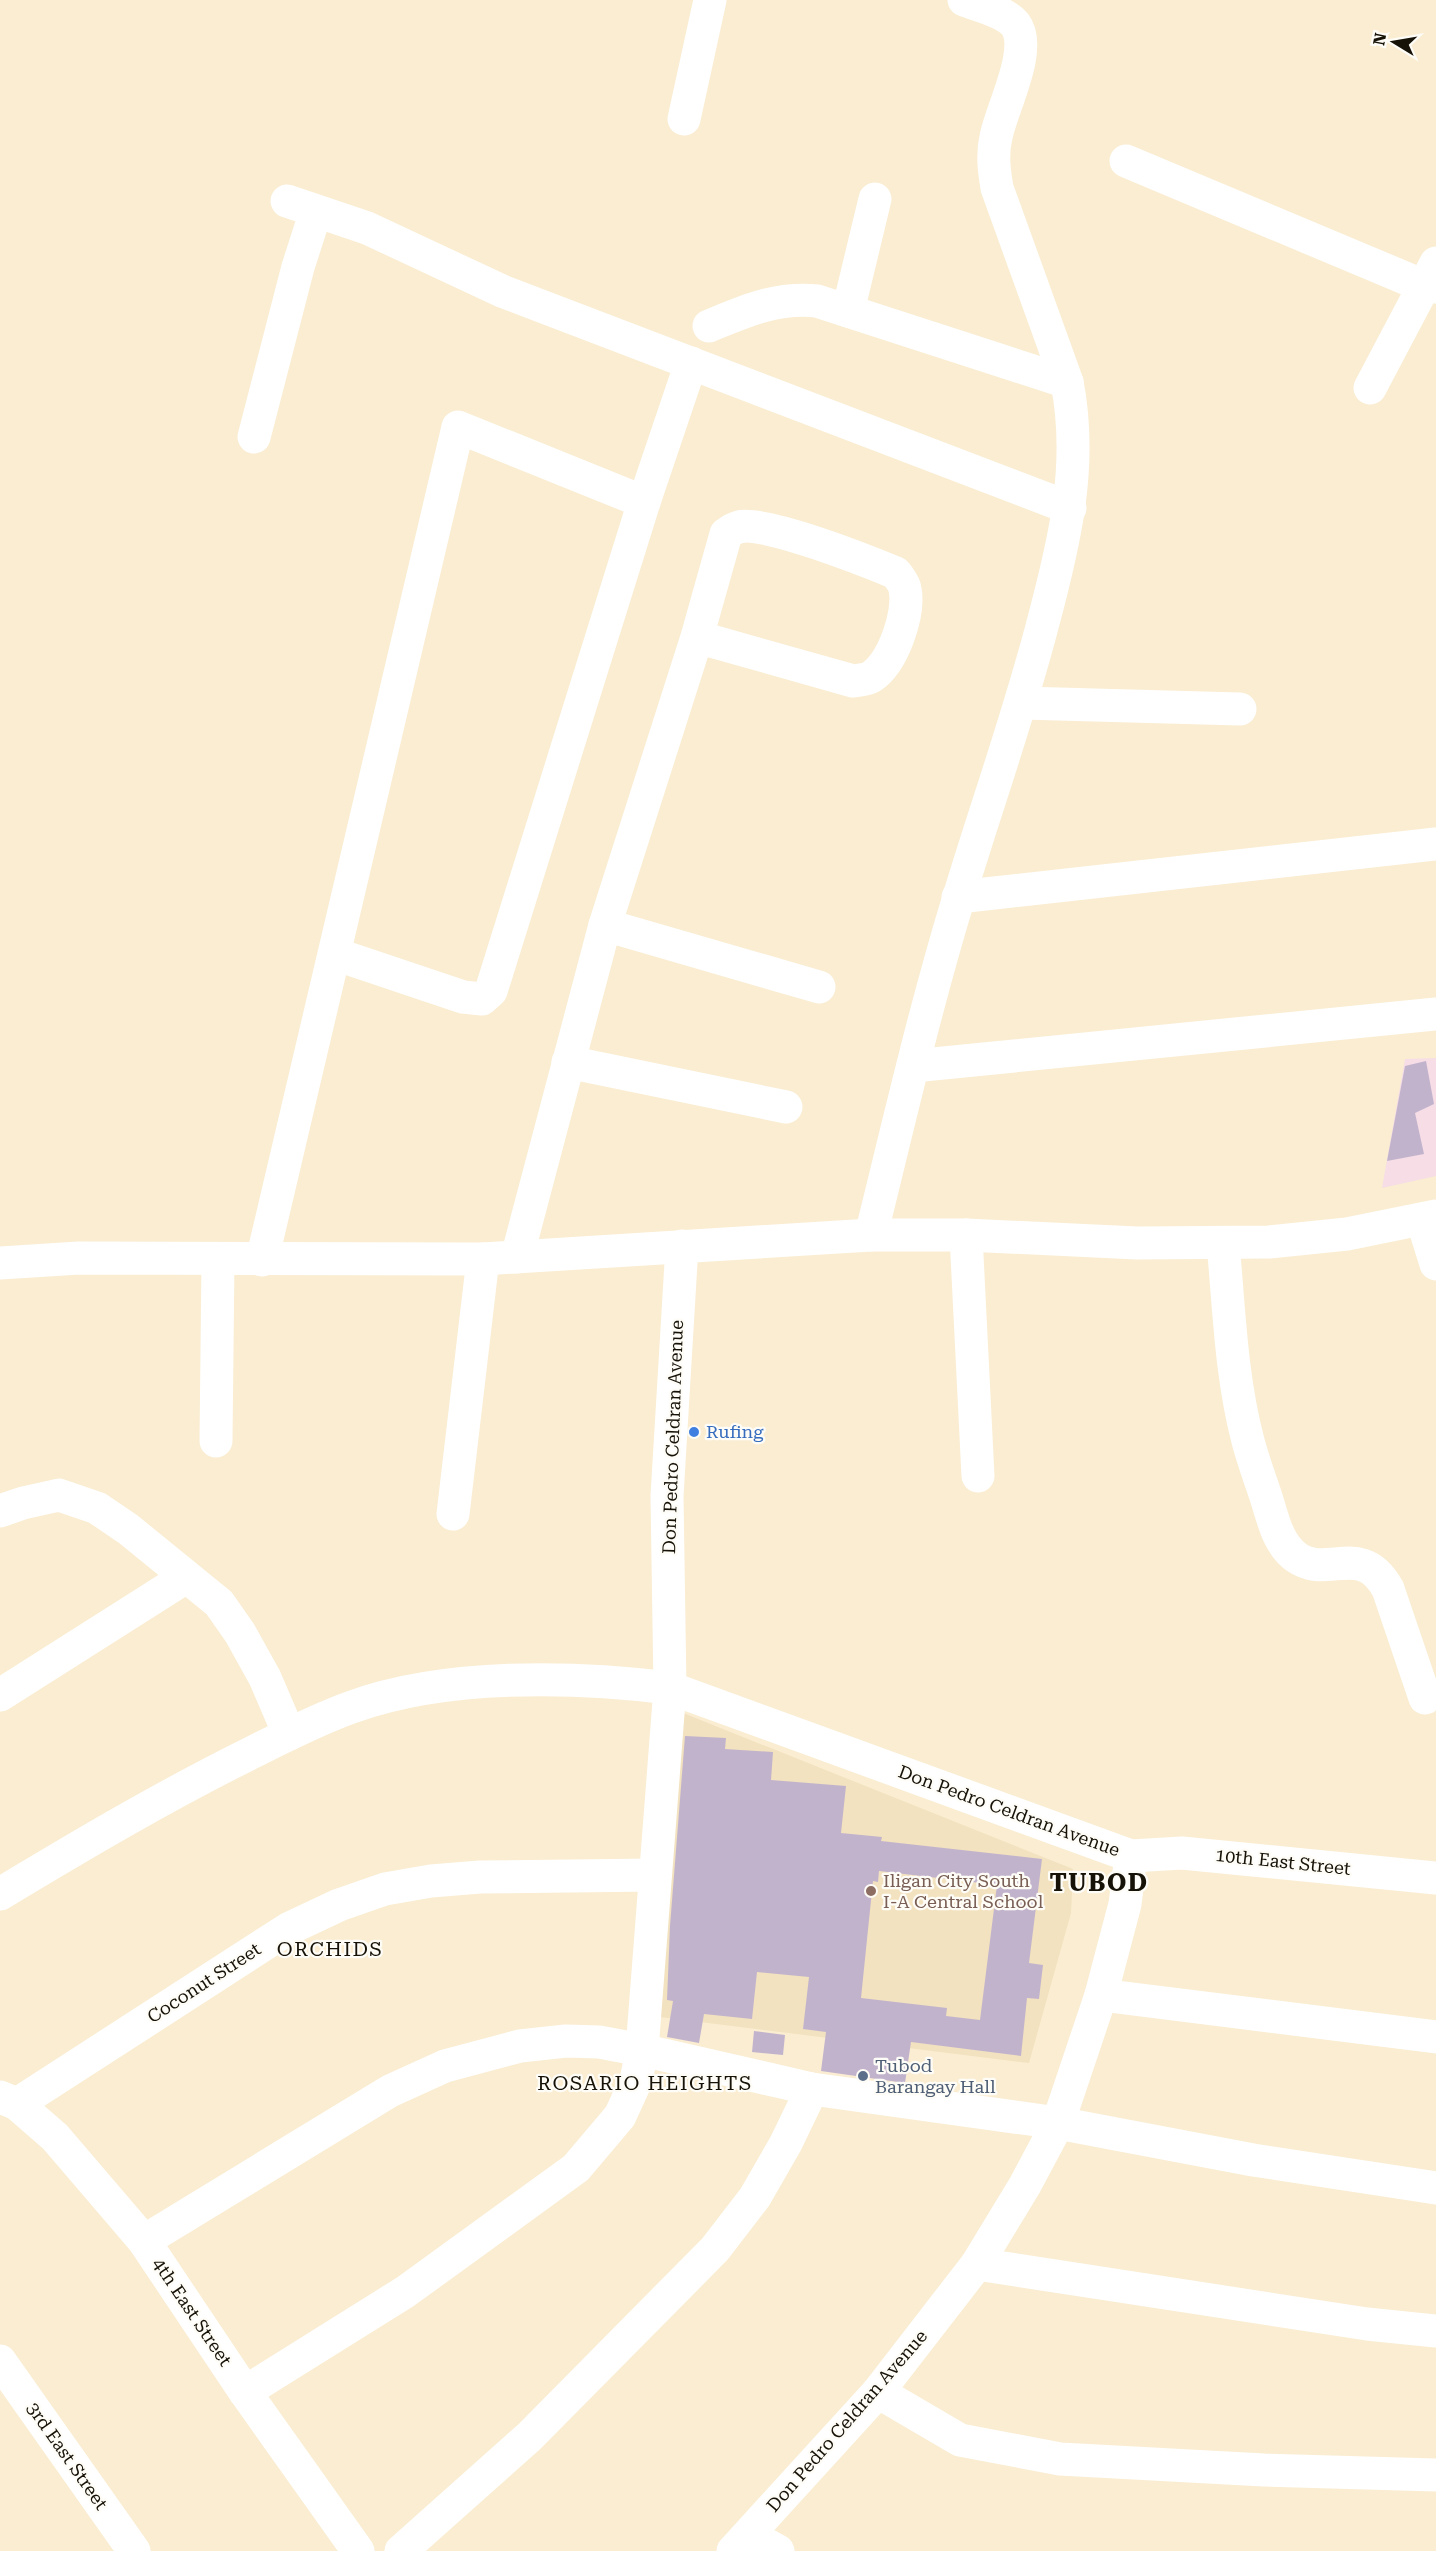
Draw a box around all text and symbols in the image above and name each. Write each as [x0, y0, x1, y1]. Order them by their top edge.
north arrow [1364, 12, 1424, 72]
text: N [1369, 31, 1390, 47]
street label: Don Pedro Celdran Avenue [658, 1319, 687, 1554]
place label: Rufing [706, 1421, 764, 1442]
marker: Rufing [687, 1425, 701, 1439]
street label: Don Pedro Celdran Avenue [896, 1761, 1123, 1860]
street label: 10th East Street [1214, 1844, 1352, 1879]
district label: TUBOD [1049, 1869, 1149, 1897]
place label: Iligan City South I-A Central School [883, 1870, 1044, 1912]
marker: Iligan City South I-A Central School [864, 1884, 878, 1898]
district label: ORCHIDS [277, 1937, 383, 1961]
street label: Coconut Street [143, 1938, 264, 2027]
place label: Tubod Barangay Hall [875, 2055, 996, 2097]
marker: Tubod Barangay Hall [856, 2069, 870, 2083]
district label: ROSARIO HEIGHTS [537, 2071, 753, 2095]
street label: 4th East Street [149, 2254, 236, 2370]
street label: Don Pedro Celdran Avenue [762, 2325, 931, 2516]
street label: 3rd East Street [23, 2398, 112, 2514]

